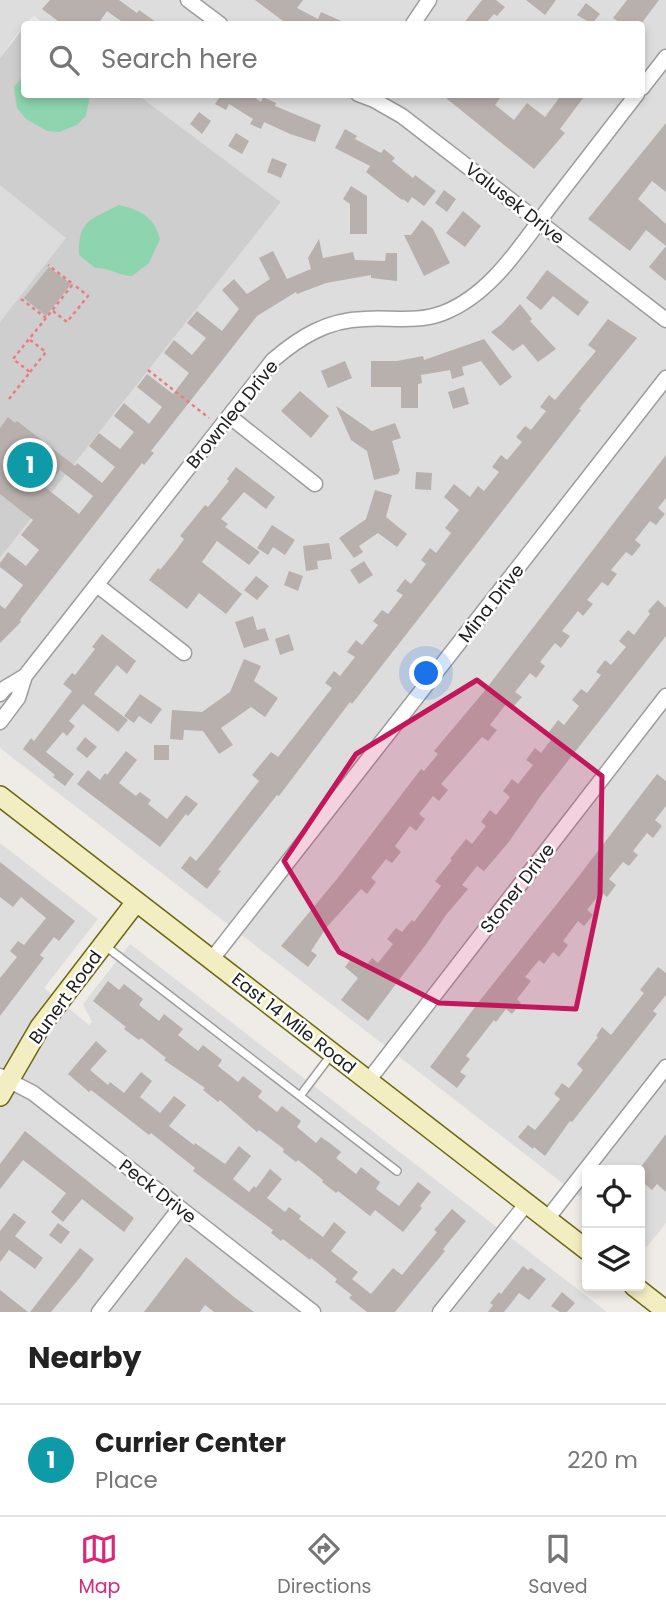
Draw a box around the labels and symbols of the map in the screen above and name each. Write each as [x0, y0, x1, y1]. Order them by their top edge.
street label: Valusek Drive [460, 156, 570, 250]
street label: Brownlea Drive [180, 354, 284, 474]
pin: 1 [7, 439, 53, 491]
street label: Mina Drive [452, 558, 530, 648]
your location [409, 656, 443, 690]
street label: Stoner Drive [474, 838, 560, 938]
street label: Bunert Road [23, 945, 107, 1049]
street label: East 14 Mile Road [227, 967, 361, 1079]
street label: Peck Drive [114, 1153, 202, 1229]

